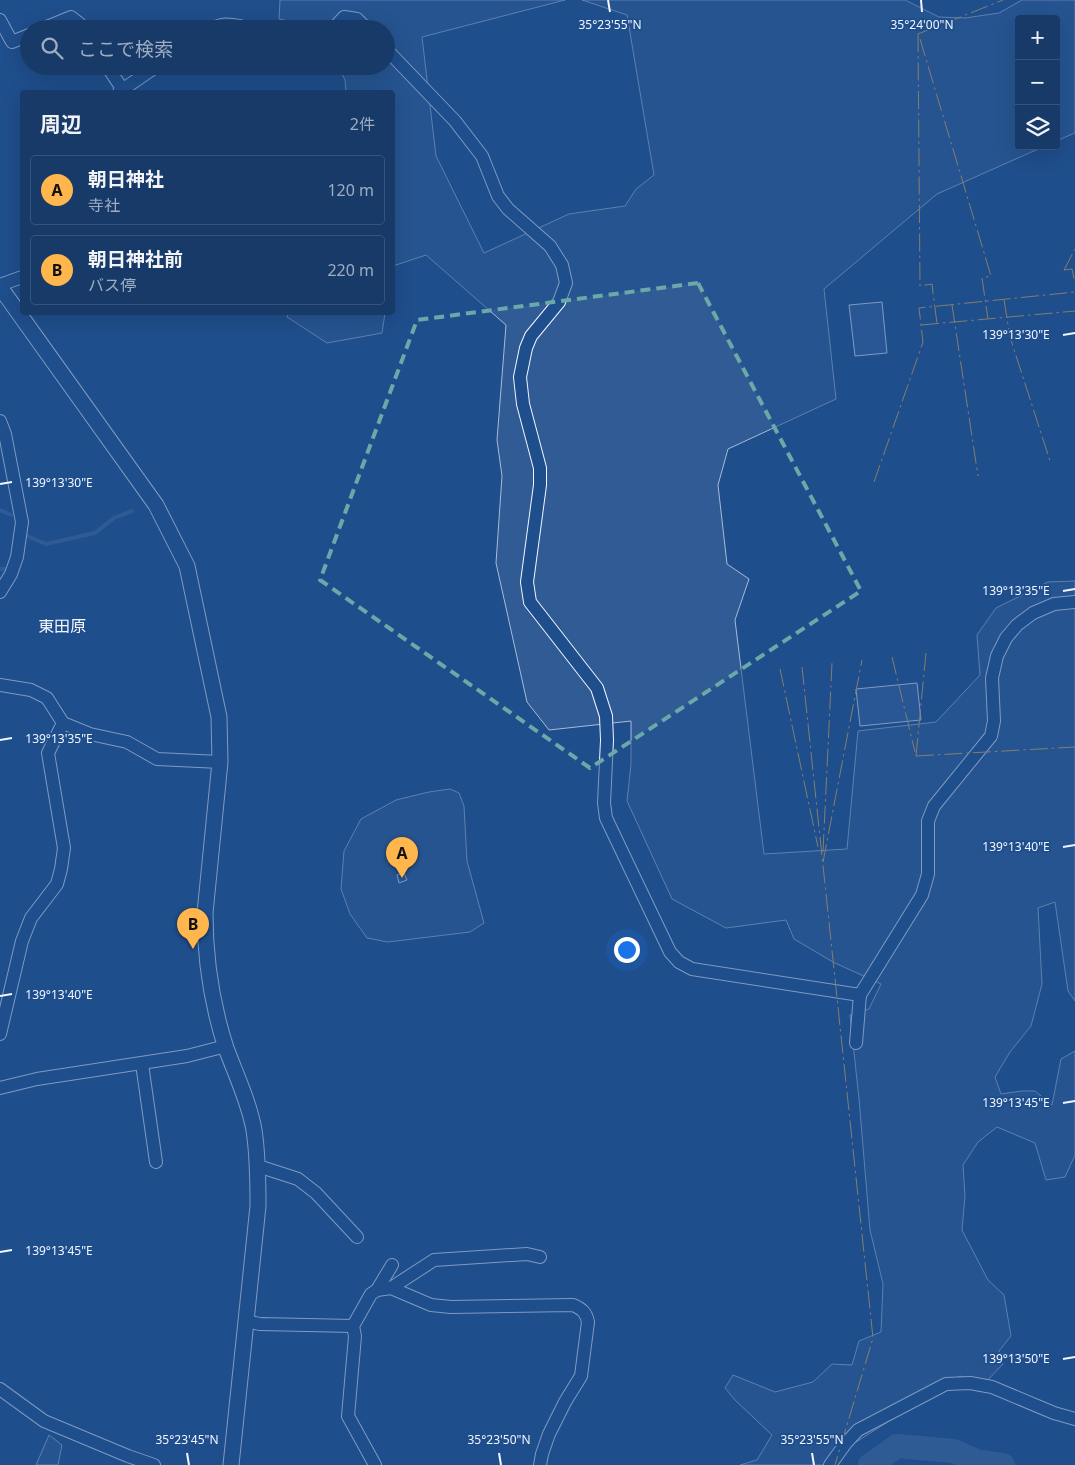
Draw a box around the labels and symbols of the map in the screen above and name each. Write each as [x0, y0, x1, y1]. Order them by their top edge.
text: 35°23'55"N [578, 16, 642, 33]
text: 35°24'00"N [890, 16, 954, 33]
text: 139°13'30"E [982, 326, 1050, 343]
text: 139°13'30"E [25, 474, 93, 491]
text: 139°13'35"E [982, 582, 1050, 599]
district label: 東田原 [38, 615, 86, 637]
text: 139°13'35"E [25, 730, 93, 747]
pin: A [386, 837, 418, 878]
text: 139°13'40"E [982, 838, 1050, 855]
pin: B [177, 908, 209, 949]
your location [614, 937, 640, 963]
text: 139°13'40"E [25, 986, 93, 1003]
text: 139°13'45"E [982, 1094, 1050, 1111]
text: 139°13'45"E [25, 1242, 93, 1259]
text: 139°13'50"E [982, 1350, 1050, 1367]
text: 35°23'45"N [155, 1431, 219, 1448]
text: 35°23'50"N [467, 1431, 531, 1448]
text: 35°23'55"N [780, 1431, 844, 1448]

